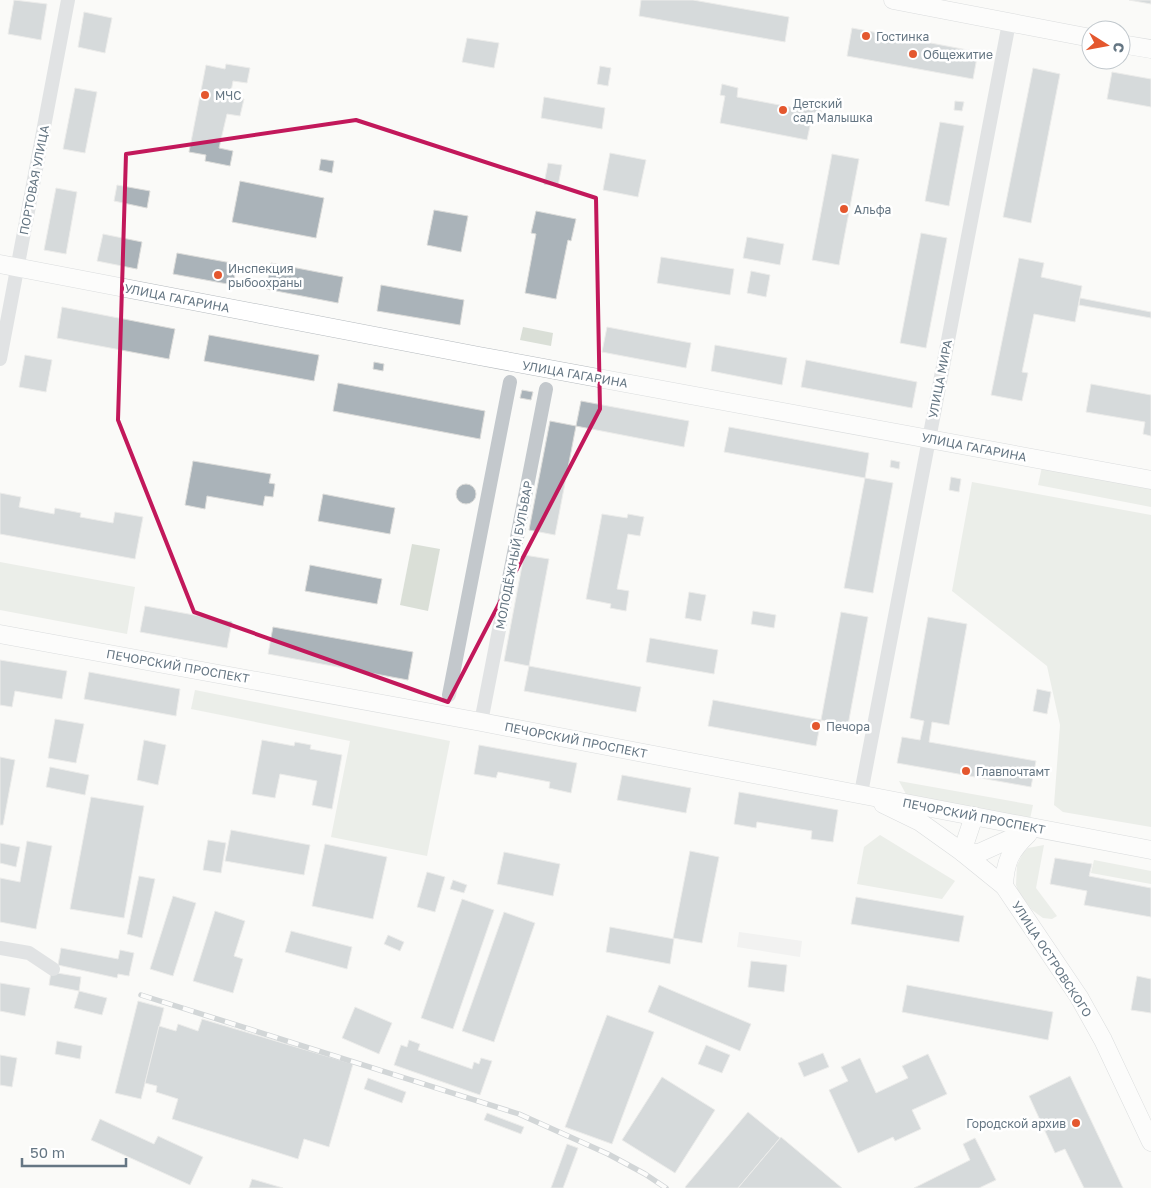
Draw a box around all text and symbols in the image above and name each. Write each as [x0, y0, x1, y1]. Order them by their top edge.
north arrow [1081, 20, 1131, 70]
place label: Гостинка [876, 29, 929, 44]
marker: Гостинка [860, 30, 872, 42]
text: С [1110, 41, 1129, 54]
place label: Общежитие [923, 47, 993, 62]
marker: Общежитие [907, 48, 919, 60]
place label: МЧС [215, 88, 242, 103]
marker: МЧС [199, 89, 211, 101]
place label: Детский сад Малышка [793, 96, 873, 125]
marker: Детский сад Малышка [777, 104, 789, 116]
street label: ПОРТОВАЯ УЛИЦА [16, 124, 52, 236]
place label: Альфа [854, 202, 891, 217]
marker: Альфа [838, 203, 850, 215]
place label: Инспекция рыбоохраны [228, 261, 302, 290]
marker: Инспекция рыбоохраны [212, 269, 224, 281]
street label: УЛИЦА ГАГАРИНА [123, 280, 231, 316]
street label: УЛИЦА МИРА [925, 338, 955, 420]
street label: УЛИЦА ГАГАРИНА [521, 357, 629, 391]
street label: УЛИЦА ГАГАРИНА [920, 429, 1028, 465]
street label: МОЛОДЁЖНЫЙ БУЛЬВАР [492, 479, 536, 631]
street label: ПЕЧОРСКИЙ ПРОСПЕКТ [105, 646, 251, 686]
street label: ПЕЧОРСКИЙ ПРОСПЕКТ [503, 719, 649, 761]
place label: Печора [826, 719, 870, 734]
marker: Печора [810, 720, 822, 732]
place label: Главпочтамт [976, 764, 1050, 779]
marker: Главпочтамт [960, 765, 972, 777]
street label: ПЕЧОРСКИЙ ПРОСПЕКТ [901, 795, 1047, 837]
street label: УЛИЦА ОСТРОВСКОГО [1009, 898, 1095, 1020]
place label: Городской архив [966, 1116, 1066, 1131]
marker: Городской архив [1070, 1117, 1082, 1129]
scale bar [22, 1136, 126, 1168]
text: 50 m [30, 1143, 65, 1161]

